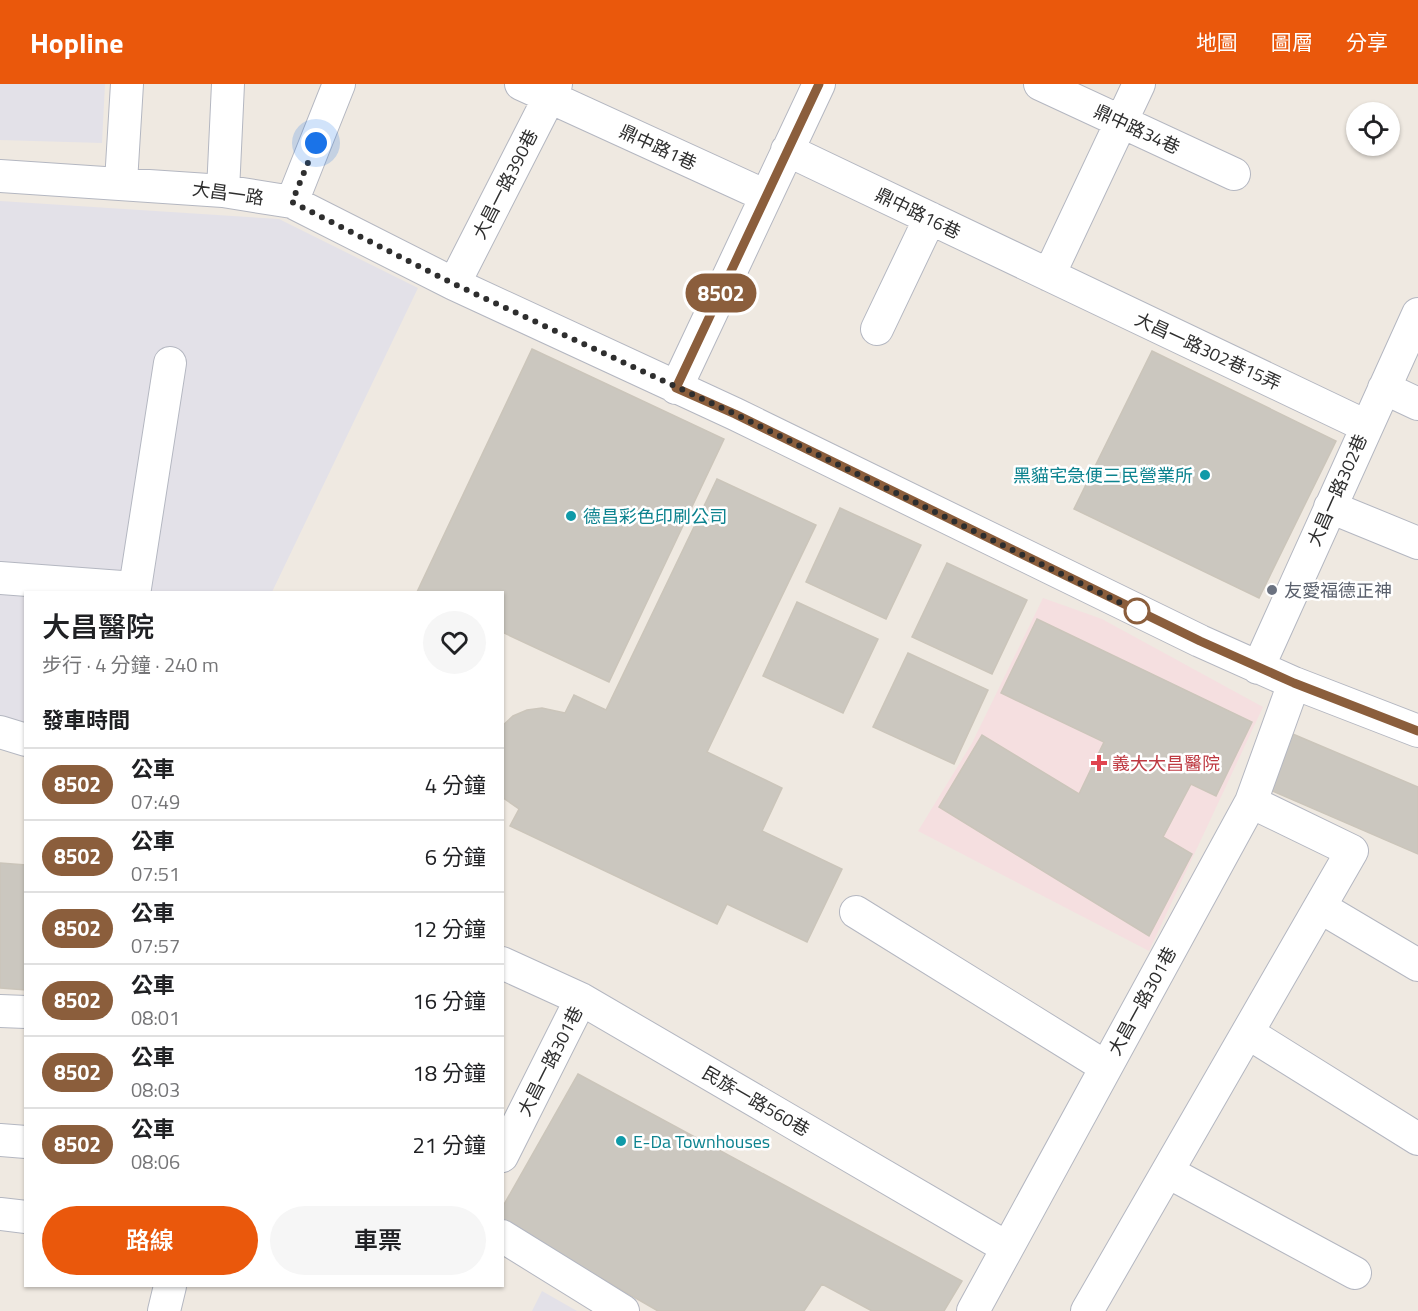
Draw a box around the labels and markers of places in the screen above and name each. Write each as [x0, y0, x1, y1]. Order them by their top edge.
place label: 黑貓宅急便三民營業所 [1013, 462, 1193, 489]
marker: 黑貓宅急便三民營業所 [1198, 468, 1212, 482]
place label: 德昌彩色印刷公司 [583, 503, 727, 530]
marker: 德昌彩色印刷公司 [564, 509, 578, 523]
place label: 友愛福德正神 [1284, 577, 1392, 604]
marker: 友愛福德正神 [1265, 583, 1279, 597]
unlabelled marker [1124, 598, 1150, 624]
place label: 義大大昌醫院 [1112, 750, 1220, 777]
marker: 義大大昌醫院 [1090, 754, 1108, 772]
place label: E-Da Townhouses [633, 1128, 770, 1155]
marker: E-Da Townhouses [614, 1134, 628, 1148]

